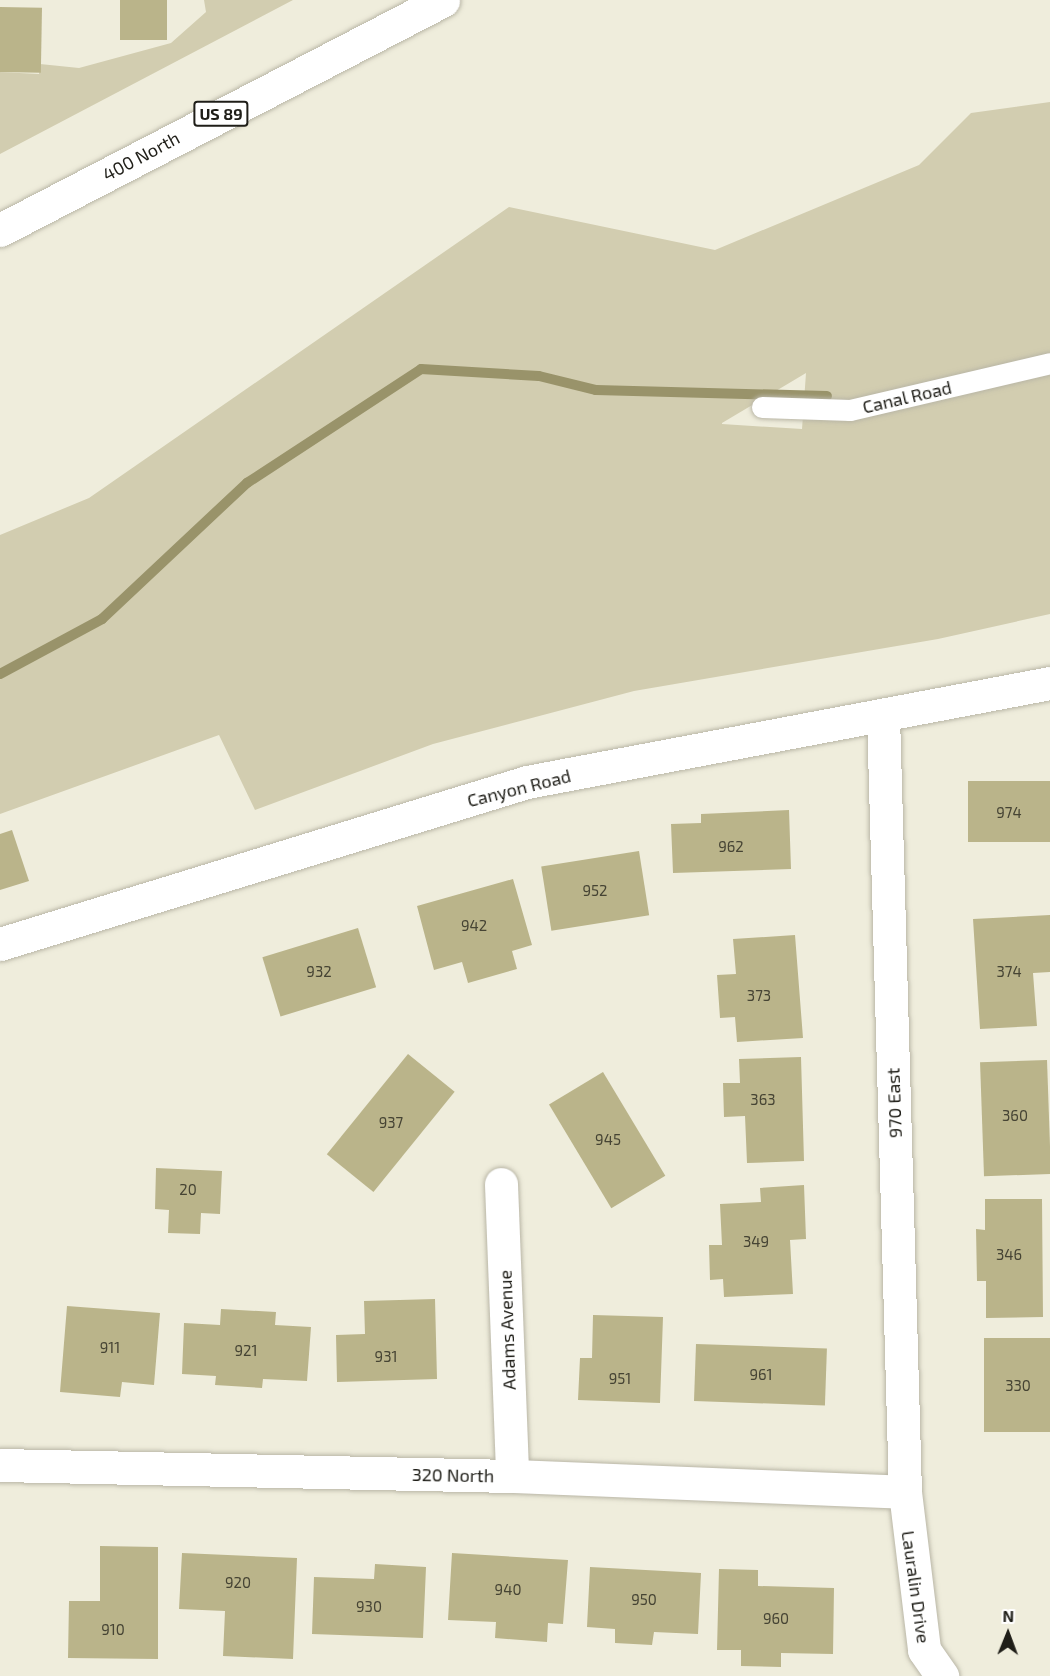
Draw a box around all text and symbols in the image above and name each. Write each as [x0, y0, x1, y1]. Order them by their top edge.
road number: US 89 [192, 101, 250, 127]
street label: 400 North [99, 127, 183, 185]
street label: Canal Road [860, 376, 954, 418]
street label: Canyon Road [465, 765, 573, 811]
house number: 974 [996, 804, 1022, 822]
house number: 962 [718, 838, 744, 856]
house number: 952 [582, 882, 608, 900]
house number: 942 [461, 917, 487, 935]
house number: 932 [306, 963, 332, 981]
house number: 374 [996, 963, 1022, 981]
house number: 373 [747, 987, 771, 1005]
street label: 970 East [882, 1067, 906, 1139]
house number: 363 [750, 1091, 776, 1109]
house number: 360 [1002, 1107, 1028, 1125]
house number: 937 [379, 1114, 403, 1132]
house number: 945 [595, 1131, 621, 1149]
house number: 20 [179, 1181, 197, 1199]
house number: 349 [743, 1233, 769, 1251]
house number: 346 [996, 1246, 1022, 1264]
street label: Adams Avenue [494, 1269, 520, 1391]
house number: 911 [100, 1339, 120, 1357]
house number: 921 [235, 1342, 257, 1360]
house number: 931 [375, 1348, 397, 1366]
house number: 961 [749, 1366, 773, 1384]
house number: 951 [609, 1370, 631, 1388]
house number: 330 [1005, 1377, 1031, 1395]
street label: 320 North [412, 1463, 494, 1487]
street label: Lauralin Drive [897, 1529, 935, 1645]
house number: 920 [225, 1574, 251, 1592]
house number: 940 [495, 1581, 521, 1599]
house number: 950 [631, 1591, 657, 1609]
house number: 930 [356, 1598, 382, 1616]
north arrow [978, 1604, 1038, 1664]
text: N [1002, 1606, 1014, 1625]
house number: 960 [763, 1610, 789, 1628]
house number: 910 [101, 1621, 125, 1639]

